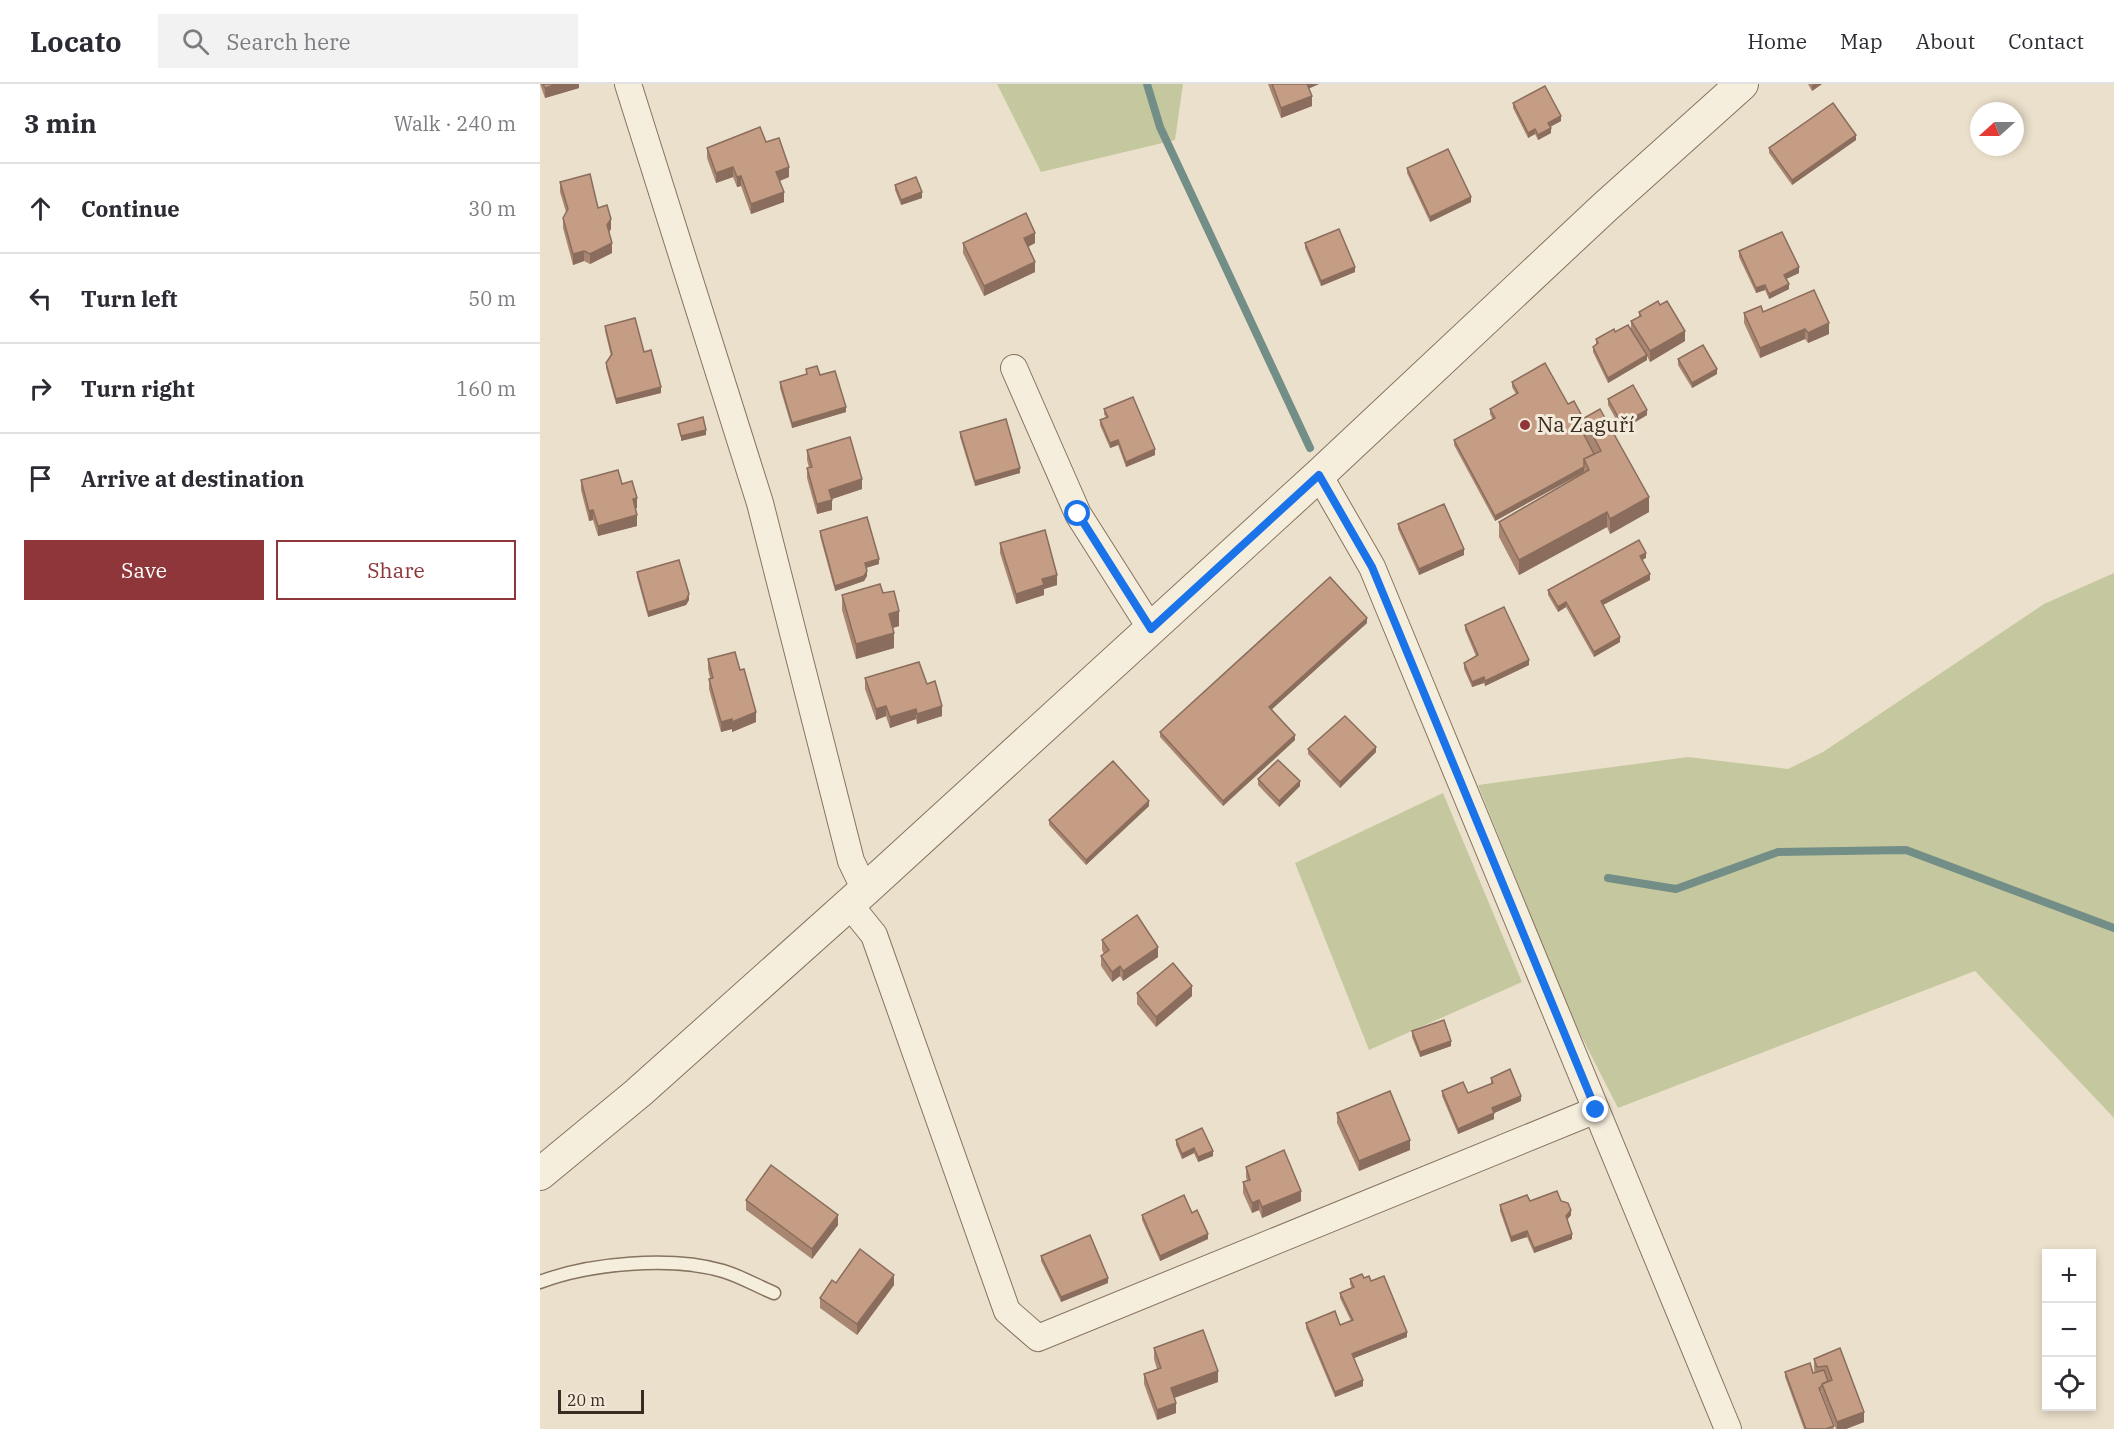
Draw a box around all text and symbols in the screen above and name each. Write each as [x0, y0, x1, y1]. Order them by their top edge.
search box [158, 14, 578, 68]
text: Locato [30, 23, 122, 60]
icon: search [179, 25, 212, 58]
text: Search here [227, 27, 351, 56]
text: Home [1747, 27, 1807, 55]
text: Map [1840, 27, 1883, 55]
text: About [1916, 27, 1975, 55]
text: Contact [2008, 27, 2084, 55]
north arrow [1970, 102, 2024, 156]
text: 3 min [24, 106, 97, 140]
text: Walk · 240 m [394, 110, 516, 137]
icon: ahead [24, 192, 57, 225]
text: Continue [81, 194, 180, 223]
text: 30 m [468, 195, 516, 222]
icon: left [24, 282, 57, 315]
text: Turn left [81, 284, 177, 313]
text: 50 m [468, 285, 516, 312]
icon: right [24, 372, 57, 405]
text: Turn right [81, 374, 195, 403]
text: 160 m [456, 375, 516, 402]
place label: Na Zaguří [1537, 410, 1635, 438]
marker: Na Zaguří [1518, 418, 1532, 432]
icon: arrive [24, 462, 57, 495]
text: Arrive at destination [81, 464, 304, 493]
route start [1064, 500, 1090, 526]
button: Save [24, 540, 264, 600]
button: Share [276, 540, 516, 600]
route end [1582, 1096, 1608, 1122]
map controls [2042, 1249, 2096, 1411]
button: + [2042, 1249, 2096, 1303]
button: − [2042, 1303, 2096, 1357]
button: locate [2042, 1357, 2096, 1411]
scale bar [558, 1387, 644, 1414]
text: 20 m [567, 1390, 605, 1410]

